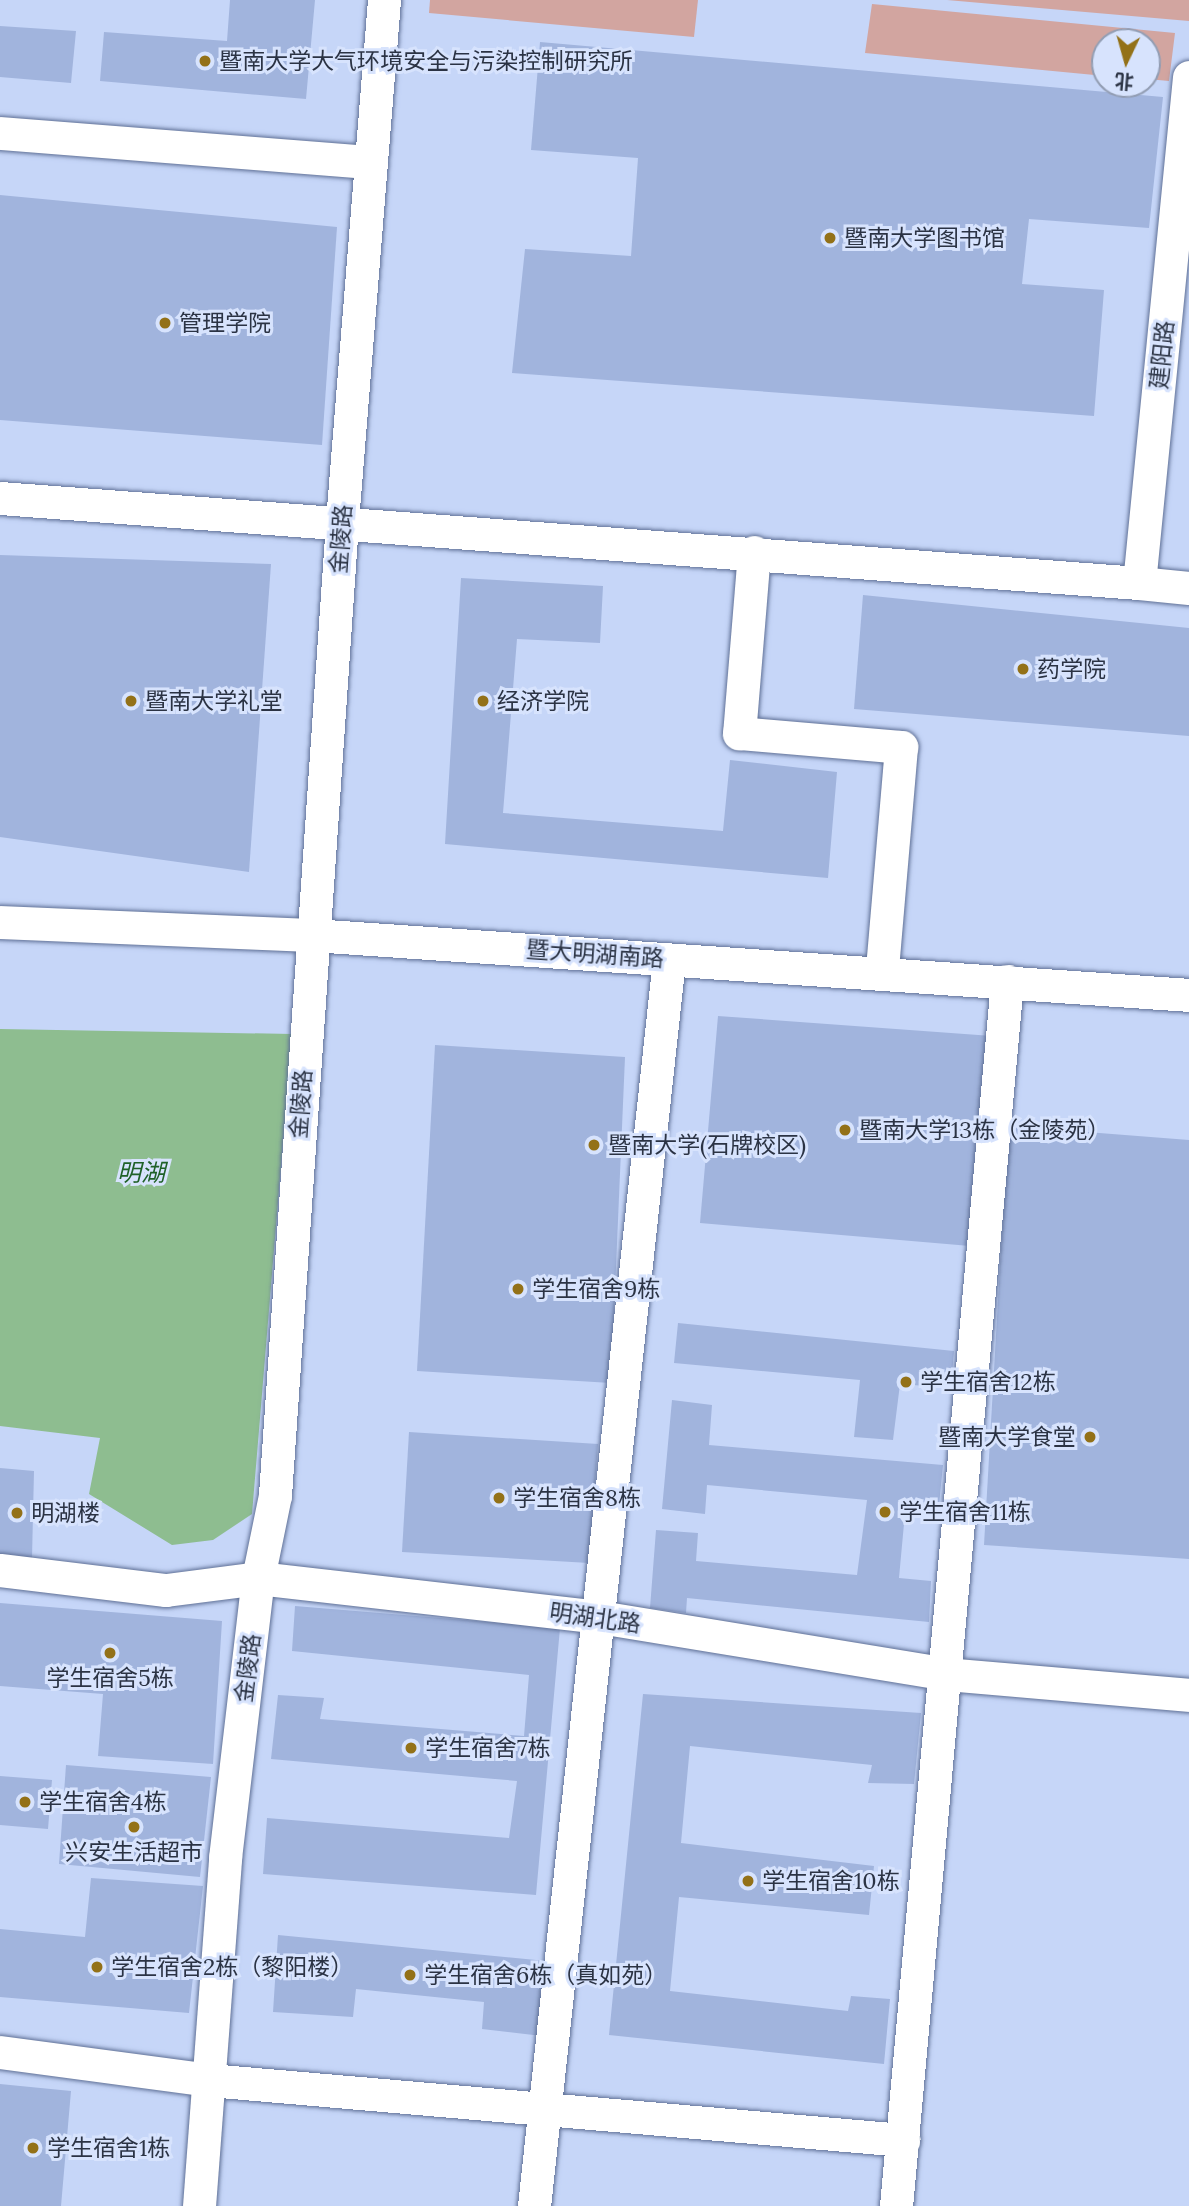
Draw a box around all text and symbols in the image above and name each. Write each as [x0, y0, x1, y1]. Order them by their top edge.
north arrow [1091, 28, 1161, 98]
place label: 暨南大学大气环境安全与污染控制研究所 [219, 47, 633, 75]
marker: 暨南大学大气环境安全与污染控制研究所 [197, 53, 213, 69]
text: 北 [1114, 69, 1135, 95]
place label: 暨南大学图书馆 [844, 224, 1005, 252]
marker: 暨南大学图书馆 [822, 230, 838, 246]
place label: 管理学院 [179, 309, 271, 337]
marker: 管理学院 [157, 315, 173, 331]
street label: 建阳路 [1145, 319, 1179, 391]
street label: 金陵路 [325, 504, 357, 574]
place label: 药学院 [1037, 655, 1106, 683]
marker: 药学院 [1015, 661, 1031, 677]
place label: 暨南大学礼堂 [145, 687, 283, 715]
place label: 经济学院 [497, 687, 589, 715]
marker: 暨南大学礼堂 [123, 693, 139, 709]
marker: 经济学院 [475, 693, 491, 709]
street label: 暨大明湖南路 [525, 935, 665, 973]
street label: 金陵路 [285, 1069, 317, 1139]
place label: 暨南大学13栋（金陵苑） [859, 1116, 1110, 1144]
marker: 暨南大学13栋（金陵苑） [837, 1122, 853, 1138]
place label: 暨南大学(石牌校区) [608, 1131, 806, 1159]
marker: 暨南大学(石牌校区) [586, 1137, 602, 1153]
water label: 明湖 [117, 1159, 165, 1187]
place label: 学生宿舍9栋 [532, 1275, 660, 1303]
marker: 学生宿舍9栋 [510, 1281, 526, 1297]
place label: 学生宿舍12栋 [920, 1368, 1056, 1396]
marker: 学生宿舍12栋 [898, 1374, 914, 1390]
place label: 暨南大学食堂 [938, 1423, 1076, 1451]
marker: 暨南大学食堂 [1082, 1429, 1098, 1445]
place label: 学生宿舍8栋 [513, 1484, 641, 1512]
marker: 学生宿舍8栋 [491, 1490, 507, 1506]
place label: 学生宿舍11栋 [899, 1498, 1031, 1526]
place label: 明湖楼 [31, 1499, 100, 1527]
marker: 学生宿舍11栋 [877, 1504, 893, 1520]
marker: 明湖楼 [9, 1505, 25, 1521]
street label: 明湖北路 [548, 1598, 642, 1638]
street label: 金陵路 [230, 1632, 266, 1704]
marker: 学生宿舍5栋 [102, 1645, 118, 1661]
place label: 学生宿舍5栋 [46, 1664, 174, 1692]
place label: 学生宿舍7栋 [425, 1734, 551, 1762]
marker: 学生宿舍7栋 [403, 1740, 419, 1756]
place label: 学生宿舍4栋 [39, 1788, 166, 1816]
marker: 学生宿舍4栋 [17, 1794, 33, 1810]
marker: 兴安生活超市 [126, 1819, 142, 1835]
place label: 兴安生活超市 [65, 1838, 203, 1866]
place label: 学生宿舍10栋 [762, 1867, 900, 1895]
marker: 学生宿舍10栋 [740, 1873, 756, 1889]
place label: 学生宿舍2栋（黎阳楼） [111, 1953, 353, 1981]
marker: 学生宿舍2栋（黎阳楼） [89, 1959, 105, 1975]
place label: 学生宿舍6栋（真如苑） [424, 1961, 667, 1989]
marker: 学生宿舍6栋（真如苑） [402, 1967, 418, 1983]
place label: 学生宿舍1栋 [47, 2134, 170, 2162]
marker: 学生宿舍1栋 [25, 2140, 41, 2156]

